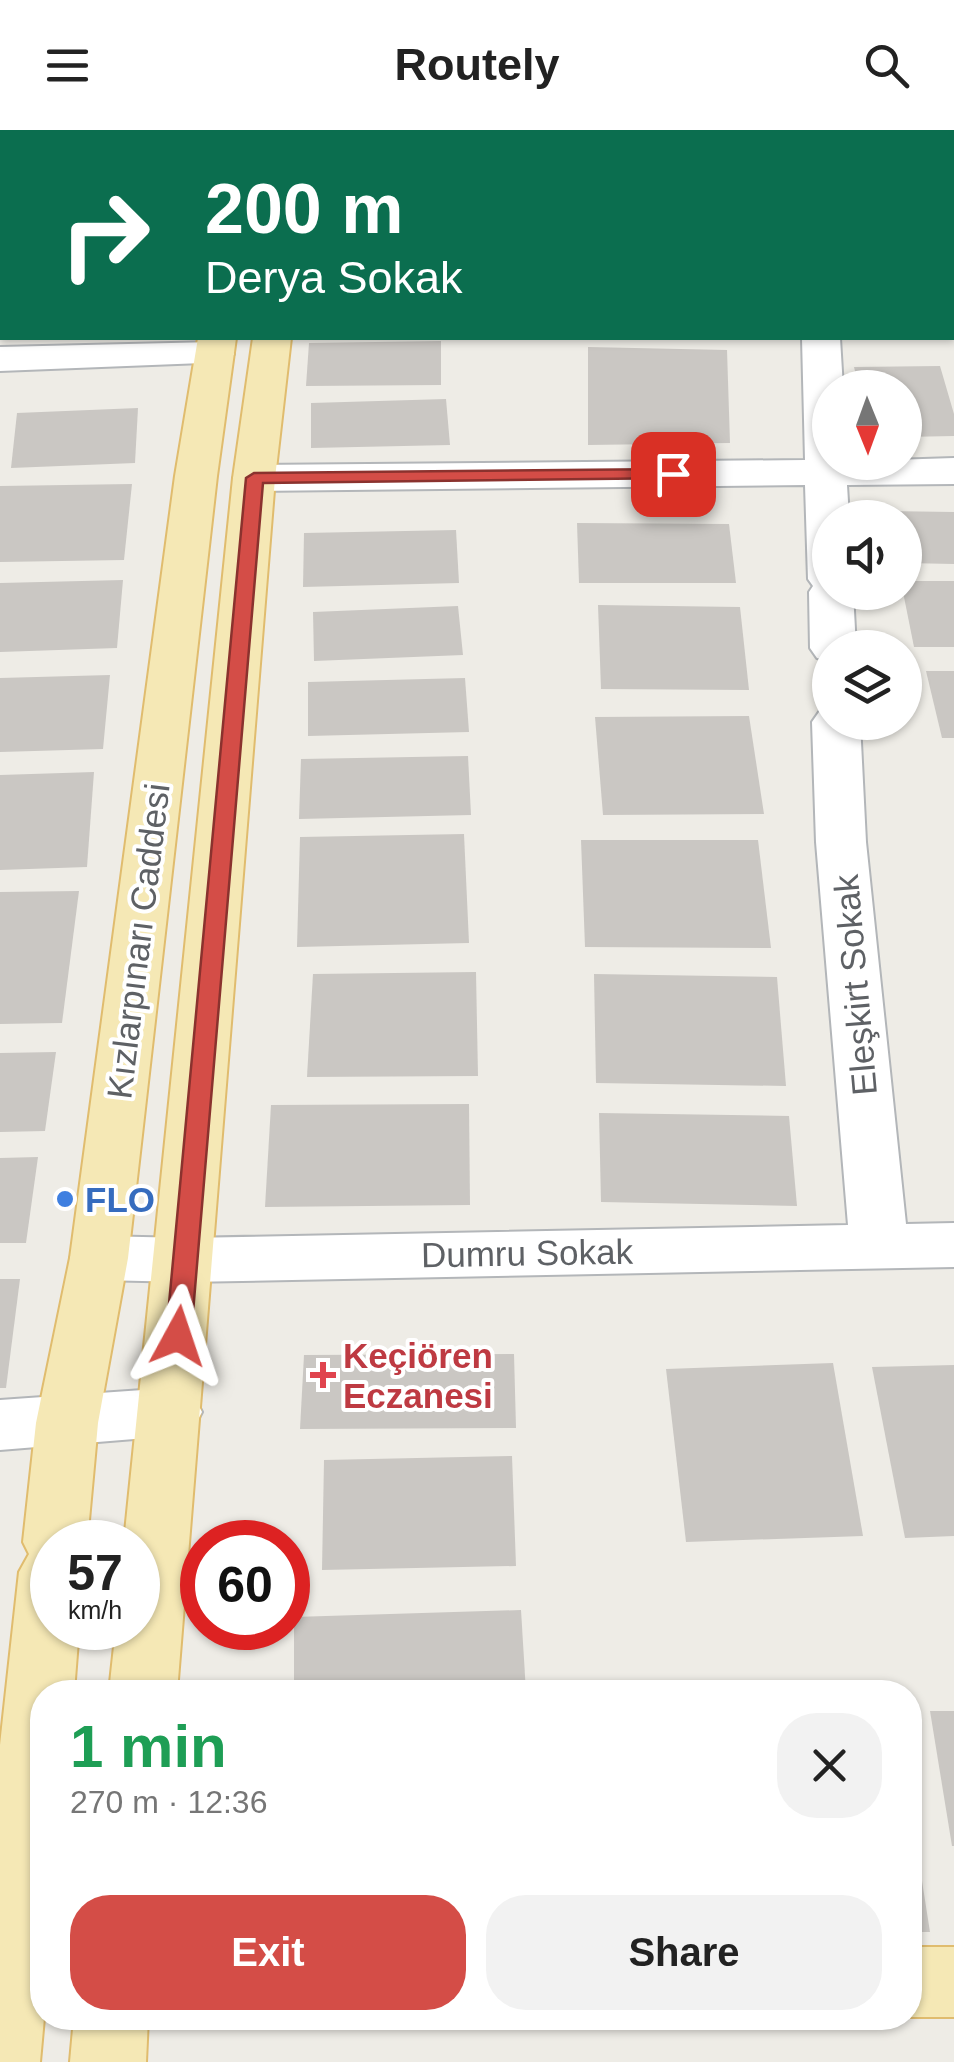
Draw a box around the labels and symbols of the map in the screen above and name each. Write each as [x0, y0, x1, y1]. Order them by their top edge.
north arrow [812, 370, 922, 480]
pin [631, 432, 716, 517]
street label: Kızlarpınarı Caddesi [99, 781, 177, 1101]
street label: Eleşkirt Sokak [826, 872, 884, 1097]
place label: FLO [85, 1180, 155, 1219]
marker: FLO [54, 1188, 76, 1210]
street label: Dumru Sokak [421, 1232, 634, 1274]
position arrow [126, 1284, 230, 1388]
place label: Keçiören Eczanesi [343, 1336, 493, 1415]
marker: Keçiören Eczanesi [312, 1364, 334, 1386]
speed limit sign: 60 [180, 1520, 310, 1650]

